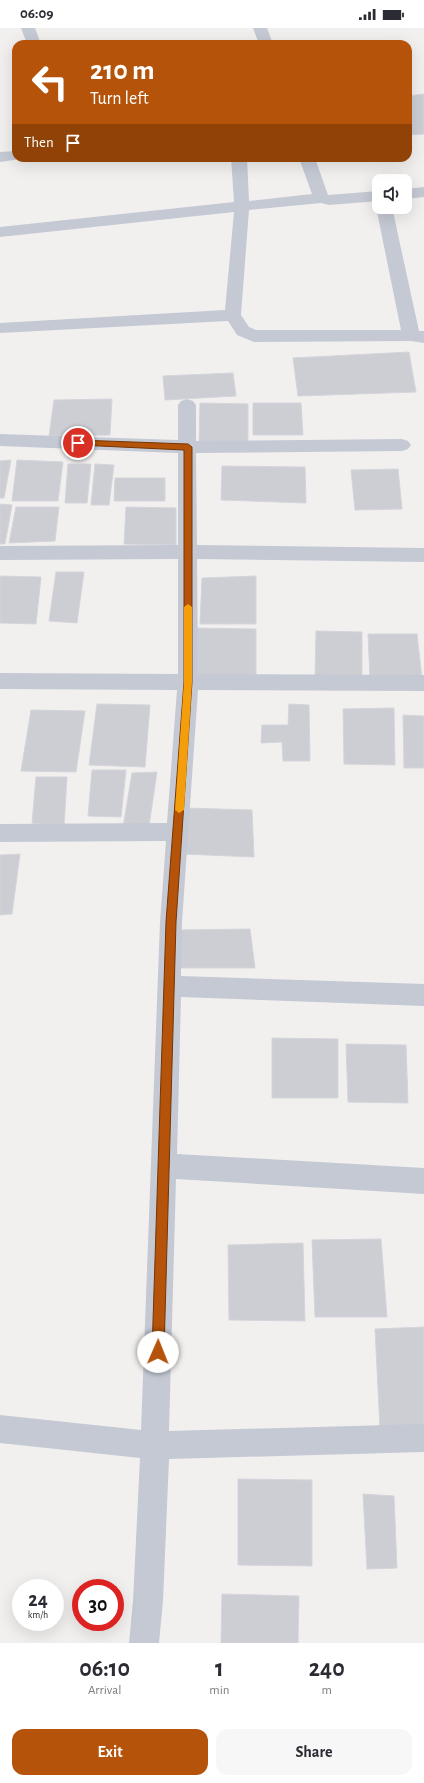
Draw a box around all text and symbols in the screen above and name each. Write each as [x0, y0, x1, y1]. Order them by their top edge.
text: 06:09 [20, 6, 54, 21]
icon: left [24, 56, 76, 108]
text: 210 m [90, 57, 155, 85]
text: Turn left [90, 90, 149, 108]
icon: arrive [62, 132, 84, 154]
text: Then [24, 135, 54, 150]
map controls [372, 174, 412, 214]
button: sound [372, 174, 412, 214]
pin [61, 426, 95, 460]
icon: arrive [67, 432, 89, 454]
position arrow [137, 1331, 179, 1373]
speed limit sign: 30 [72, 1579, 124, 1631]
text: 24 [28, 1590, 48, 1610]
text: km/h [28, 1610, 48, 1620]
text: 06:10 [79, 1657, 130, 1681]
text: 1 [215, 1657, 224, 1681]
text: 240 [309, 1657, 345, 1681]
text: Arrival [88, 1684, 121, 1697]
text: min [209, 1684, 230, 1697]
text: m [322, 1684, 332, 1697]
button: Exit [12, 1729, 208, 1775]
button: Share [216, 1729, 412, 1775]

